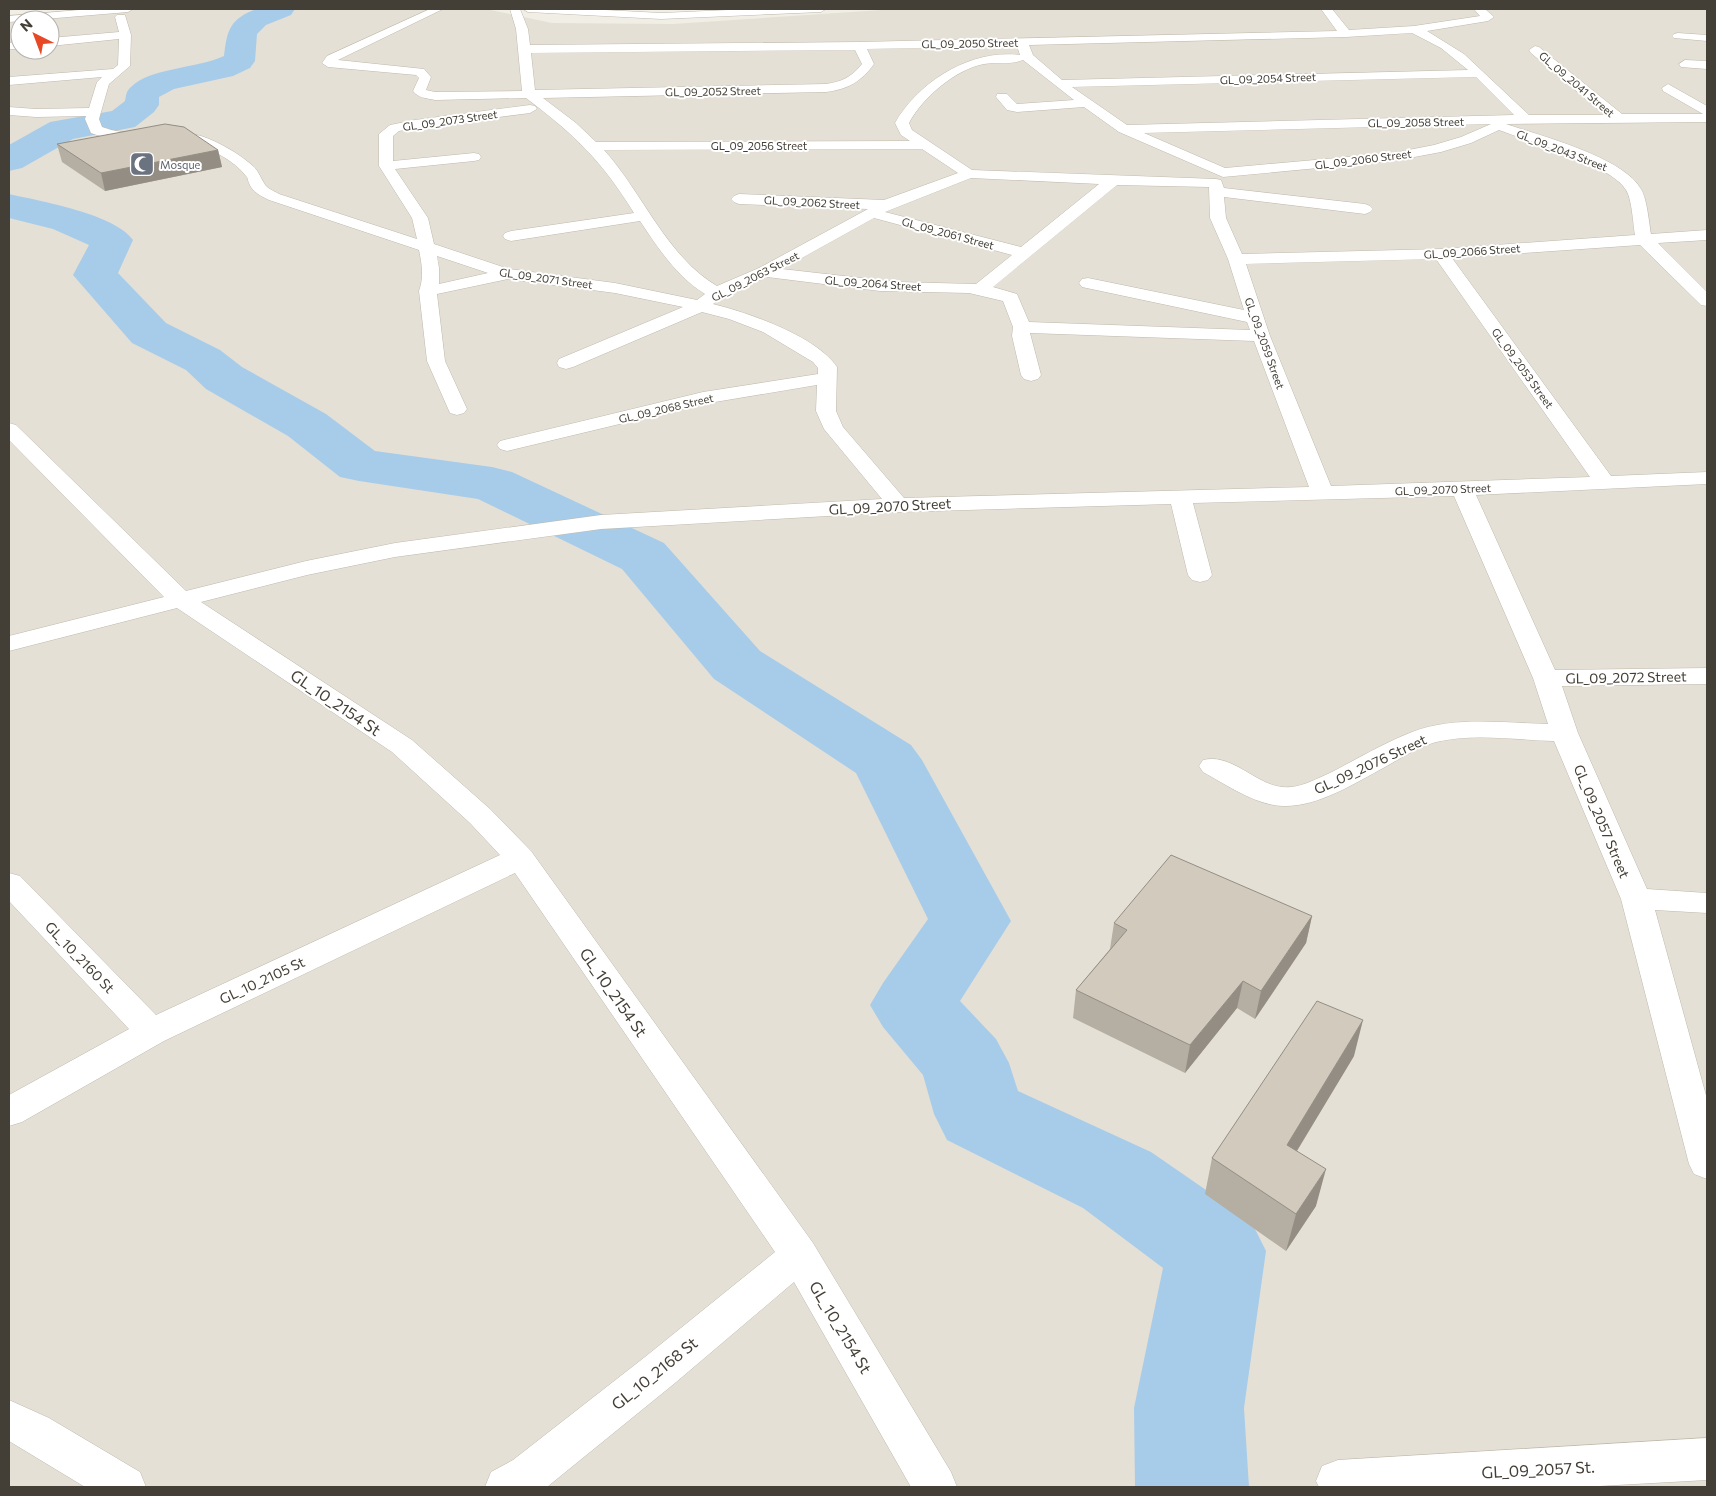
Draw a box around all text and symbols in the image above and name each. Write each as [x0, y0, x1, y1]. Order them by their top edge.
north arrow [10, 10, 60, 60]
text: N [16, 15, 36, 35]
street label: GL_09_2050 Street [921, 36, 1019, 50]
street label: GL_09_2041 Street [1537, 49, 1618, 120]
street label: GL_09_2054 Street [1220, 70, 1317, 86]
street label: GL_09_2052 Street [665, 84, 762, 98]
street label: GL_09_2073 Street [402, 107, 499, 133]
street label: GL_09_2058 Street [1368, 115, 1465, 129]
street label: GL_09_2043 Street [1515, 127, 1610, 174]
street label: GL_09_2056 Street [711, 139, 808, 152]
street label: GL_09_2060 Street [1314, 147, 1413, 171]
mosque icon: Mosque [129, 151, 155, 177]
place label: Mosque [160, 158, 201, 171]
street label: GL_09_2062 Street [764, 193, 861, 211]
street label: GL_09_2061 Street [900, 214, 996, 252]
street label: GL_09_2066 Street [1423, 241, 1521, 261]
street label: GL_09_2063 Street [709, 248, 801, 304]
street label: GL_09_2071 Street [499, 265, 594, 291]
street label: GL_09_2064 Street [824, 273, 922, 293]
street label: GL_09_2059 Street [1242, 295, 1288, 391]
street label: GL_09_2053 Street [1489, 325, 1557, 411]
street label: GL_09_2068 Street [617, 391, 715, 425]
street label: GL_09_2070 Street [1395, 481, 1492, 497]
street label: GL_09_2070 Street [828, 494, 952, 518]
street label: GL_10_2154 St [287, 665, 385, 739]
street label: GL_09_2072 Street [1565, 667, 1687, 687]
street label: GL_09_2076 Street [1311, 730, 1429, 797]
street label: GL_09_2057 Street [1570, 762, 1634, 881]
street label: GL_10_2160 St [42, 918, 118, 996]
street label: GL_10_2154 St [576, 944, 652, 1041]
street label: GL_10_2105 St [217, 953, 308, 1007]
street label: GL_10_2154 St [806, 1277, 876, 1377]
street label: GL_10_2168 St [607, 1332, 701, 1413]
street label: GL_09_2057 St. [1481, 1457, 1595, 1481]

